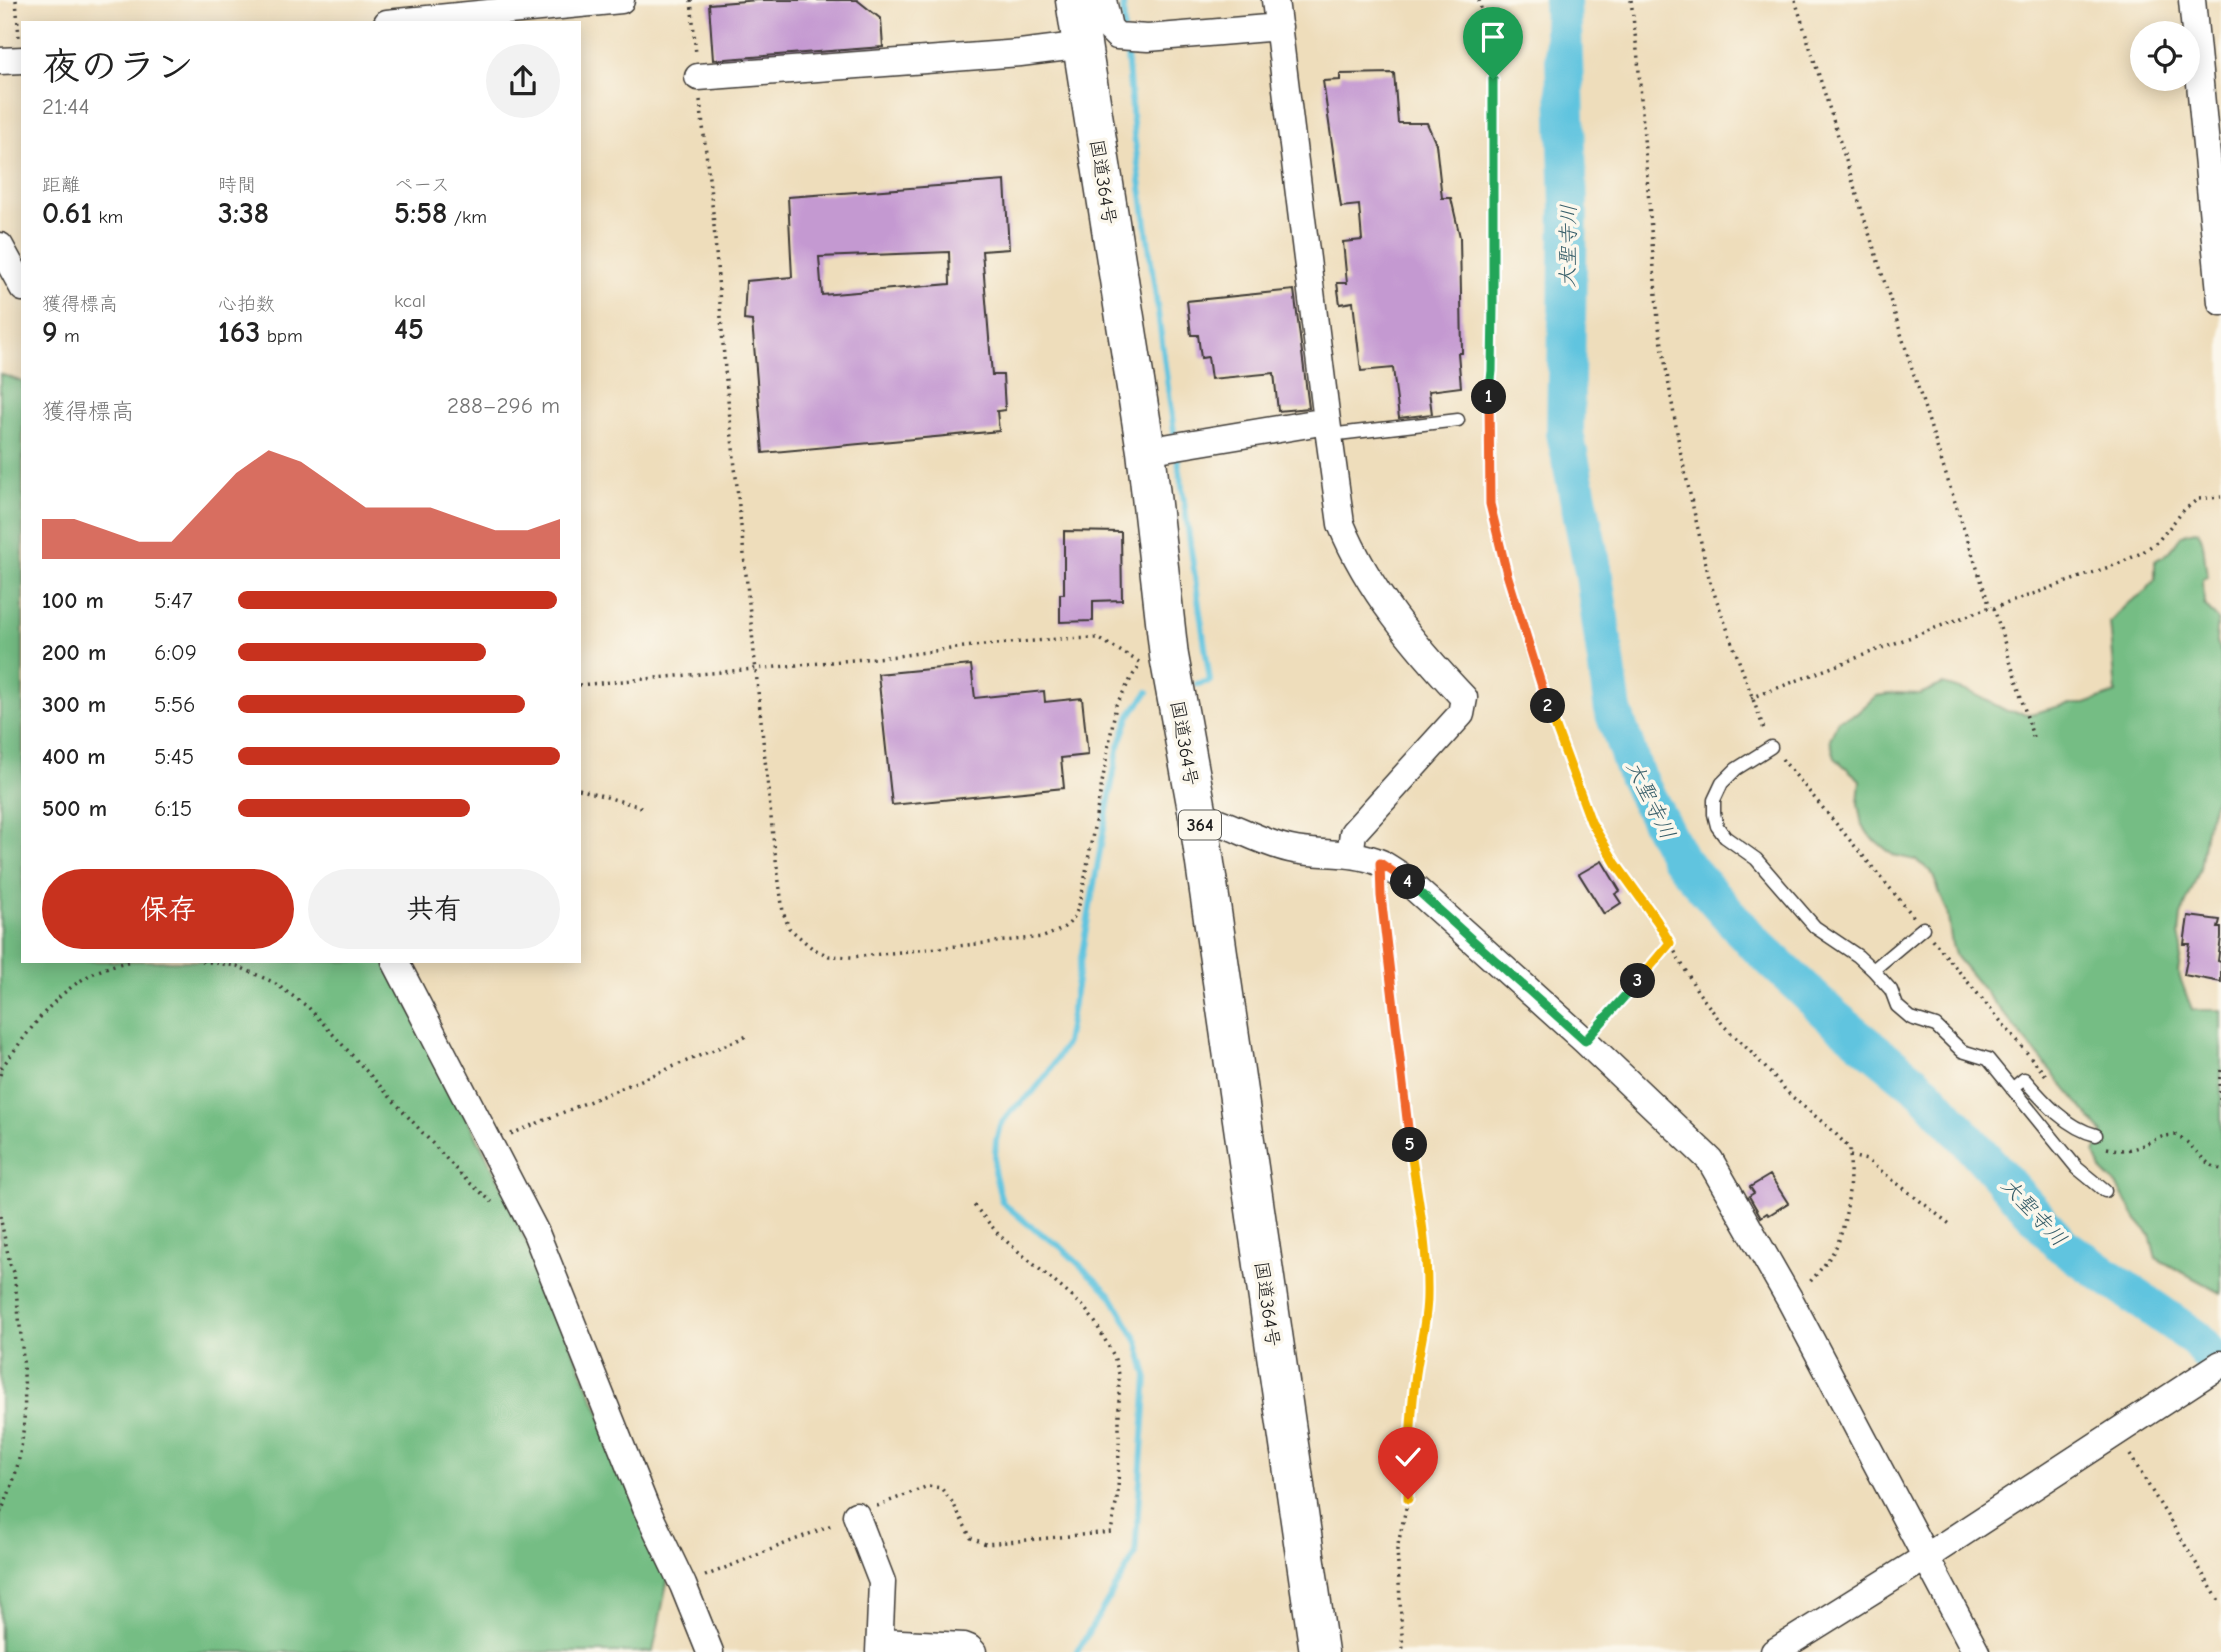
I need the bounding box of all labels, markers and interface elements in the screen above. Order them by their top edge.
pin [1463,7,1523,79]
icon: arrive [1474,18,1512,56]
map controls [2130,21,2200,91]
button: locate [2130,21,2200,91]
button: share [486,44,560,118]
text: 夜のラン [42,45,194,89]
text: 21:44 [42,93,90,120]
street label: 国道364号 [1085,138,1121,226]
text: 距離 [42,174,80,196]
text: 時間 [218,174,256,196]
text: ペース [394,174,450,196]
text: 0.61 [42,196,92,231]
text: 3:38 [218,196,269,231]
text: 5:58 [394,196,447,231]
water label: 大聖寺川 [1555,204,1581,288]
text: km [92,206,123,228]
text: /km [447,206,487,228]
text: kcal [394,290,426,312]
text: 獲得標高 [42,293,118,315]
text: 心拍数 [218,293,275,315]
text: 45 [394,312,424,347]
text: 9 [42,315,58,350]
text: 163 [218,315,260,350]
text: m [58,325,80,347]
text: bpm [260,325,303,347]
pin: 1 [1472,380,1506,414]
text: 1 [1485,385,1492,407]
text: 288–296 m [447,392,560,419]
text: 獲得標高 [42,398,134,425]
text: 100 m [42,587,104,614]
text: 5:47 [154,587,193,614]
text: 200 m [42,639,106,666]
text: 6:09 [154,639,197,666]
pin: 2 [1530,688,1566,724]
text: 300 m [42,691,106,718]
text: 5:56 [154,691,196,718]
text: 2 [1543,694,1552,716]
street label: 国道364号 [1166,699,1202,787]
text: 400 m [42,743,106,770]
text: 5:45 [154,743,194,770]
water label: 大聖寺川 [1622,757,1680,843]
text: 500 m [42,795,107,822]
text: 6:15 [154,795,192,822]
road number: 364 [1179,810,1221,840]
pin: 4 [1390,864,1426,900]
button: 保存 [42,869,294,949]
button: 共有 [308,869,560,949]
text: 4 [1403,870,1412,892]
pin: 3 [1620,964,1656,998]
text: 3 [1633,969,1642,991]
pin: 5 [1392,1128,1428,1162]
text: 5 [1404,1133,1415,1155]
water label: 大聖寺川 [1997,1173,2071,1251]
street label: 国道364号 [1250,1260,1284,1348]
pin [1378,1427,1438,1499]
icon: check [1389,1438,1427,1476]

